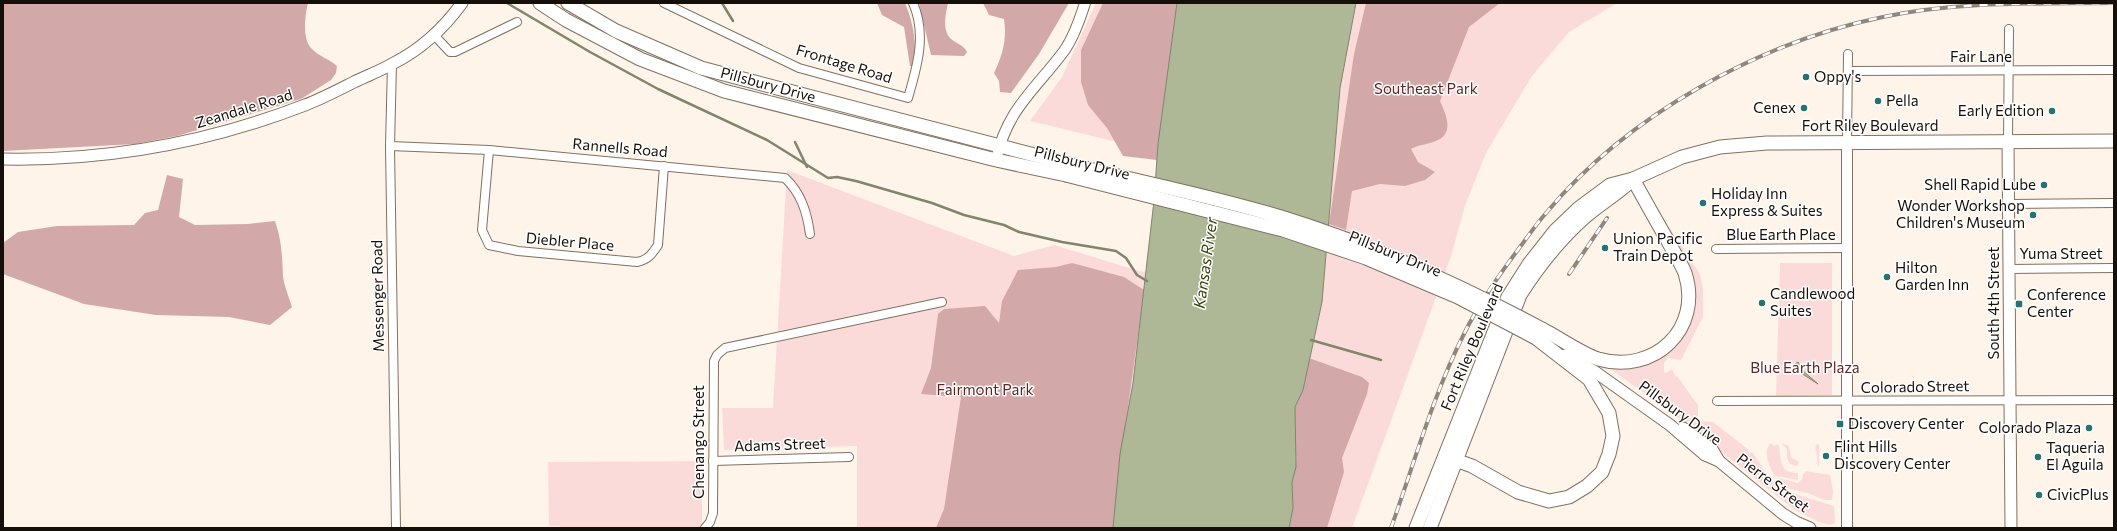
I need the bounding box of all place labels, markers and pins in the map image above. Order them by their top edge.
place label: Oppy's [1814,67,1862,85]
marker: Oppy's [1801,72,1811,82]
place label: Pella [1886,91,1919,109]
marker: Pella [1873,96,1883,106]
place label: Cenex [1753,98,1796,116]
place label: Early Edition [1958,101,2044,119]
marker: Cenex [1799,103,1809,113]
marker: Early Edition [2047,106,2057,116]
place label: Shell Rapid Lube [1924,175,2036,193]
marker: Shell Rapid Lube [2039,180,2049,190]
place label: Holiday Inn Express & Suites [1711,184,1823,219]
place label: Wonder Workshop Children's Museum [1896,196,2025,231]
marker: Holiday Inn Express & Suites [1698,198,1708,208]
marker: Wonder Workshop Children's Museum [2028,210,2038,220]
place label: Union Pacific Train Depot [1613,229,1703,264]
marker: Union Pacific Train Depot [1600,243,1610,253]
place label: Hilton Garden Inn [1895,258,1969,293]
marker: Hilton Garden Inn [1882,272,1892,282]
place label: Candlewood Suites [1770,284,1855,319]
place label: Conference Center [2027,285,2106,320]
marker: Candlewood Suites [1757,298,1767,308]
marker: Conference Center [2014,299,2024,309]
place label: Discovery Center [1848,414,1965,432]
place label: Colorado Plaza [1978,418,2081,436]
marker: Discovery Center [1835,419,1845,429]
marker: Colorado Plaza [2084,423,2094,433]
place label: Flint Hills Discovery Center [1834,437,1951,472]
place label: Taqueria El Aguila [2046,438,2105,473]
marker: Flint Hills Discovery Center [1821,451,1831,461]
marker: Taqueria El Aguila [2033,452,2043,462]
place label: CivicPlus [2047,485,2109,503]
marker: CivicPlus [2034,490,2044,500]

